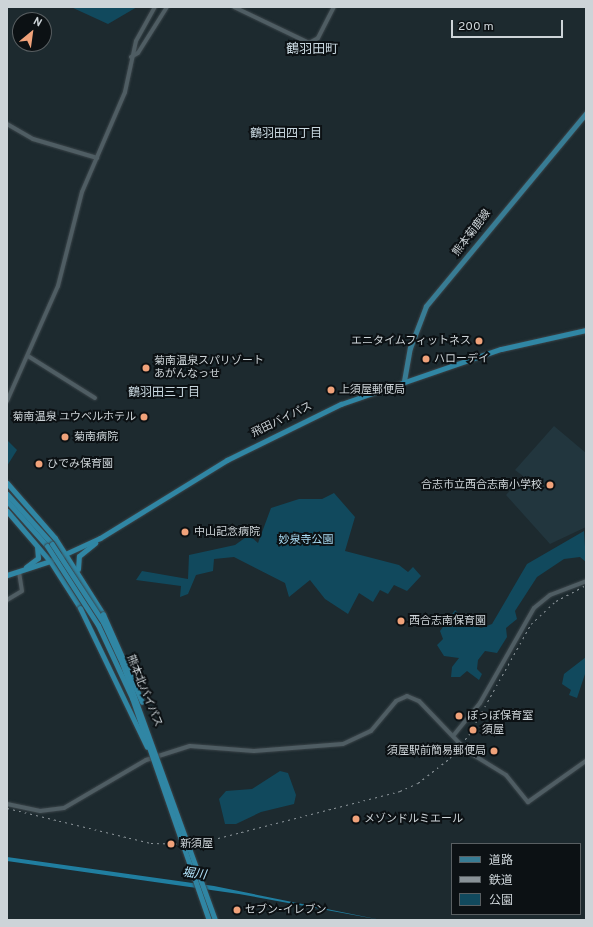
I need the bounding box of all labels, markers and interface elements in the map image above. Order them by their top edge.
north arrow [12,12,52,52]
scale bar [453,12,565,38]
text: N [30,14,44,30]
text: 200 m [458,19,494,35]
district label: 鶴羽田町 [286,42,338,58]
district label: 鶴羽田四丁目 [250,128,322,142]
street label: 熊本菊鹿線 [450,207,494,259]
place label: エニタイムフィットネス [350,334,471,348]
marker: エニタイムフィットネス [474,336,484,346]
place label: ハローデイ [434,352,489,366]
marker: ハローデイ [421,354,431,364]
place label: 菊南温泉スパリゾート あがんなっせ [154,355,264,381]
marker: 菊南温泉スパリゾート あがんなっせ [141,363,151,373]
place label: 上須屋郵便局 [339,383,405,397]
marker: 上須屋郵便局 [326,385,336,395]
district label: 鶴羽田三丁目 [128,387,200,401]
street label: 飛田バイパス [249,400,315,440]
place label: 菊南温泉 ユウベルホテル [12,410,136,424]
marker: 菊南温泉 ユウベルホテル [139,412,149,422]
place label: 菊南病院 [74,430,118,444]
marker: 菊南病院 [59,431,71,443]
place label: ひでみ保育園 [47,457,113,471]
marker: ひでみ保育園 [34,459,44,469]
place label: 合志市立西合志南小学校 [421,478,542,492]
marker: 合志市立西合志南小学校 [545,480,555,490]
place label: 中山記念病院 [194,525,260,539]
marker: 中山記念病院 [179,526,191,538]
park label: 妙泉寺公園 [279,533,333,547]
place label: 西合志南保育園 [409,614,486,628]
marker: 西合志南保育園 [396,616,406,626]
street label: 熊本北バイパス [123,653,165,729]
place label: ぽっぽ保育室 [467,709,533,723]
marker: ぽっぽ保育室 [454,711,464,721]
place label: 須屋 [482,723,504,737]
marker: 須屋 [467,724,479,736]
place label: 須屋駅前簡易郵便局 [387,744,486,758]
marker: 須屋駅前簡易郵便局 [489,746,499,756]
place label: メゾンドルミエール [364,812,463,826]
marker: メゾンドルミエール [351,814,361,824]
place label: 新須屋 [180,837,213,851]
marker: 新須屋 [165,838,177,850]
legend [451,843,581,915]
text: 道路 [489,853,513,869]
water label: 堀川 [181,866,207,884]
text: 鉄道 [489,873,513,889]
text: 公園 [489,893,513,909]
place label: セブン-イレブン [245,903,326,917]
marker: セブン-イレブン [232,905,242,915]

